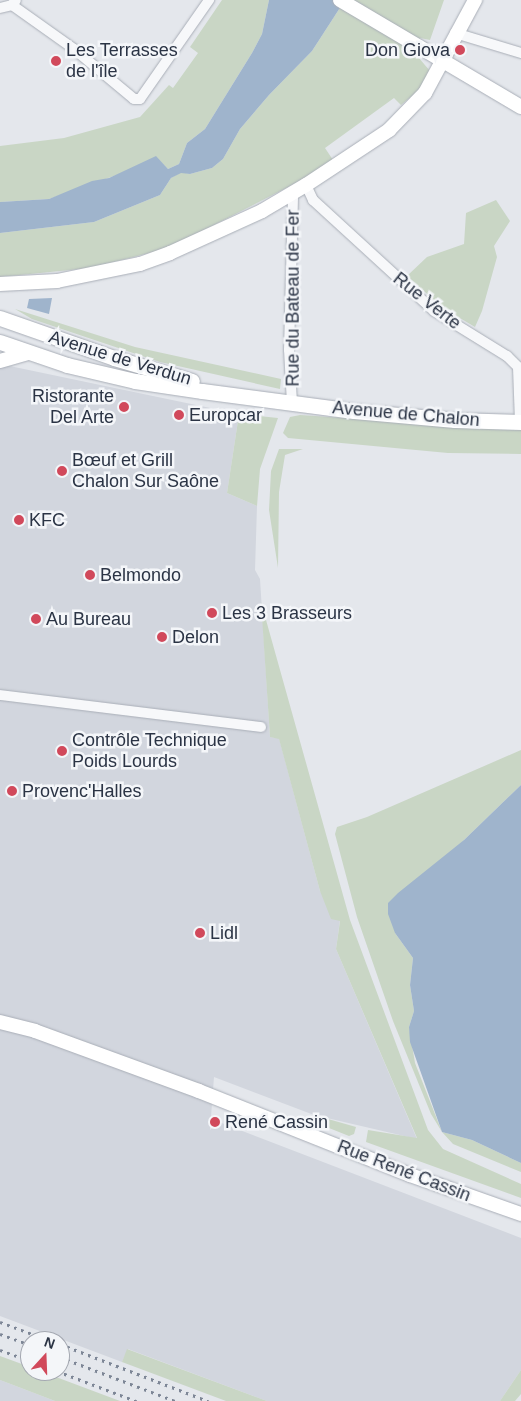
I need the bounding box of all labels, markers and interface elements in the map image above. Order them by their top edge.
place label: Don Giova [365,39,450,61]
place label: Les Terrasses de l'île [66,40,178,82]
marker: Don Giova [454,44,466,56]
marker: Les Terrasses de l'île [50,55,62,67]
street label: Rue du Bateau de Fer [282,209,304,387]
street label: Rue Verte [389,268,465,334]
street label: Avenue de Verdun [46,326,194,390]
place label: Ristorante Del Arte [32,386,114,428]
street label: Avenue de Chalon [331,397,481,431]
marker: Ristorante Del Arte [118,401,130,413]
place label: Europcar [189,404,262,426]
marker: Europcar [173,409,185,421]
place label: Bœuf et Grill Chalon Sur Saône [72,450,219,492]
marker: Bœuf et Grill Chalon Sur Saône [56,465,68,477]
place label: KFC [29,509,65,531]
marker: KFC [13,514,25,526]
place label: Belmondo [100,564,181,586]
marker: Belmondo [84,569,96,581]
place label: Les 3 Brasseurs [222,602,352,624]
marker: Les 3 Brasseurs [206,607,218,619]
place label: Au Bureau [46,608,131,630]
marker: Au Bureau [30,613,42,625]
place label: Delon [172,626,219,648]
marker: Delon [156,631,168,643]
place label: Contrôle Technique Poids Lourds [72,730,227,772]
marker: Contrôle Technique Poids Lourds [56,745,68,757]
place label: Provenc'Halles [22,780,141,802]
marker: Provenc'Halles [6,785,18,797]
place label: Lidl [210,922,238,944]
marker: Lidl [194,927,206,939]
place label: René Cassin [225,1111,328,1133]
marker: René Cassin [209,1116,221,1128]
street label: Rue René Cassin [334,1136,474,1206]
north arrow [20,1331,70,1381]
text: N [42,1334,57,1352]

